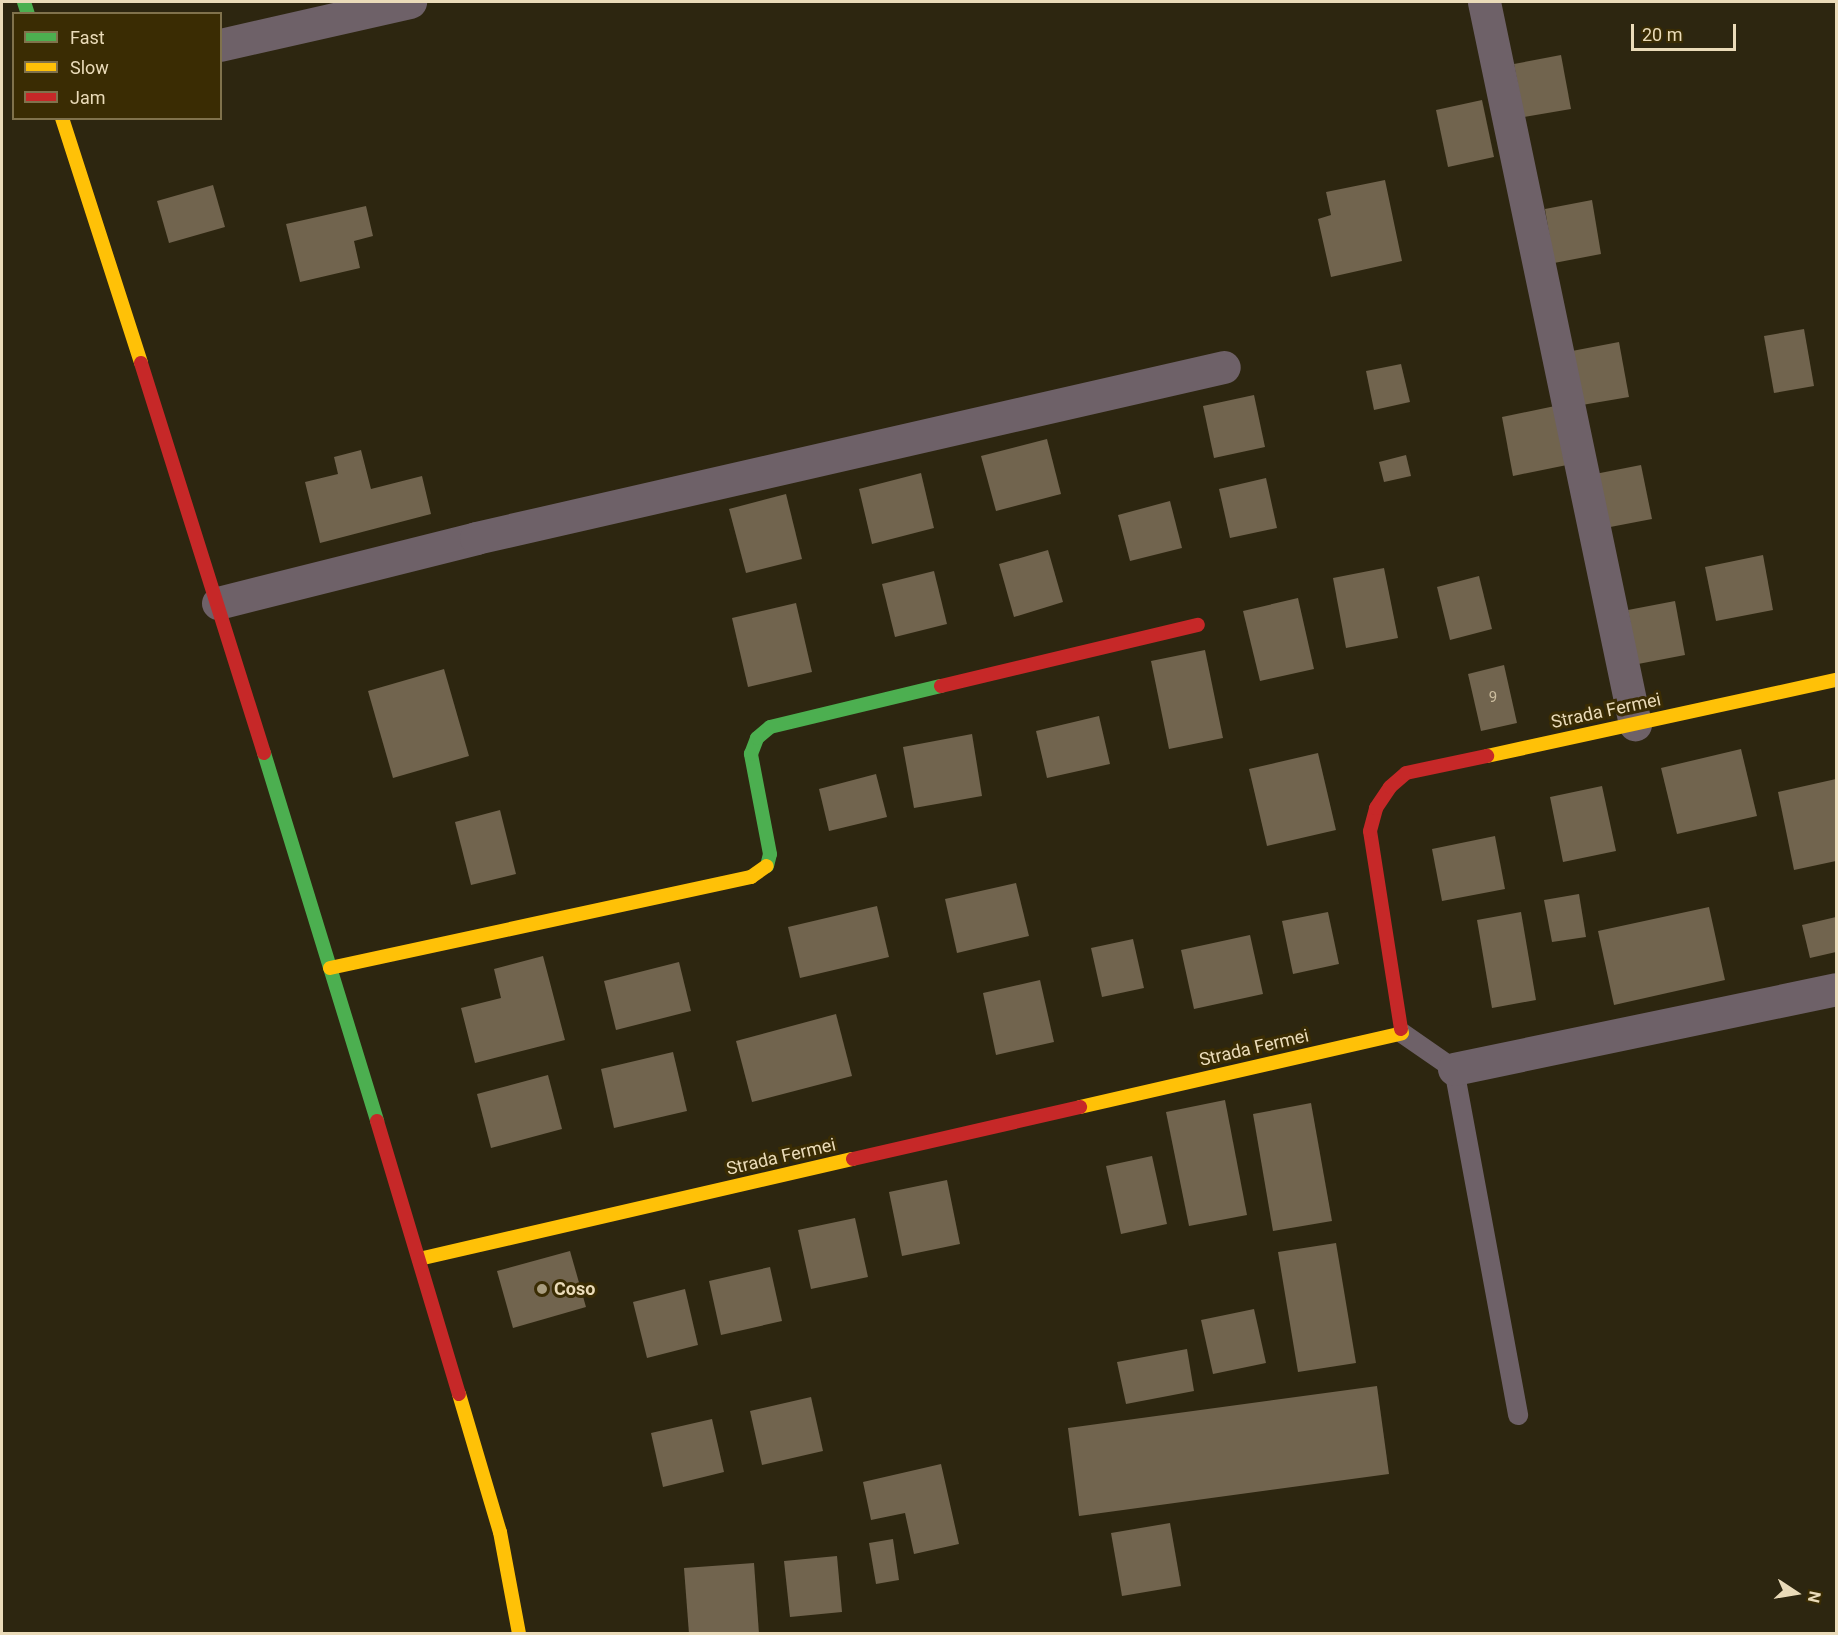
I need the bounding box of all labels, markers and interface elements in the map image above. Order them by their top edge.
legend [12,12,222,120]
scale bar [1634,12,1739,50]
text: 20 m [1642,24,1682,45]
text: Fast [70,27,105,48]
text: Slow [70,57,109,78]
text: Jam [70,87,106,108]
house number: 9 [1489,689,1497,707]
street label: Strada Fermei [1549,689,1663,733]
street label: Strada Fermei [1197,1025,1311,1071]
street label: Strada Fermei [724,1134,838,1180]
place label: Coso [554,1278,595,1300]
marker: Coso [535,1282,549,1296]
north arrow [1766,1563,1826,1623]
text: N [1804,1589,1825,1604]

